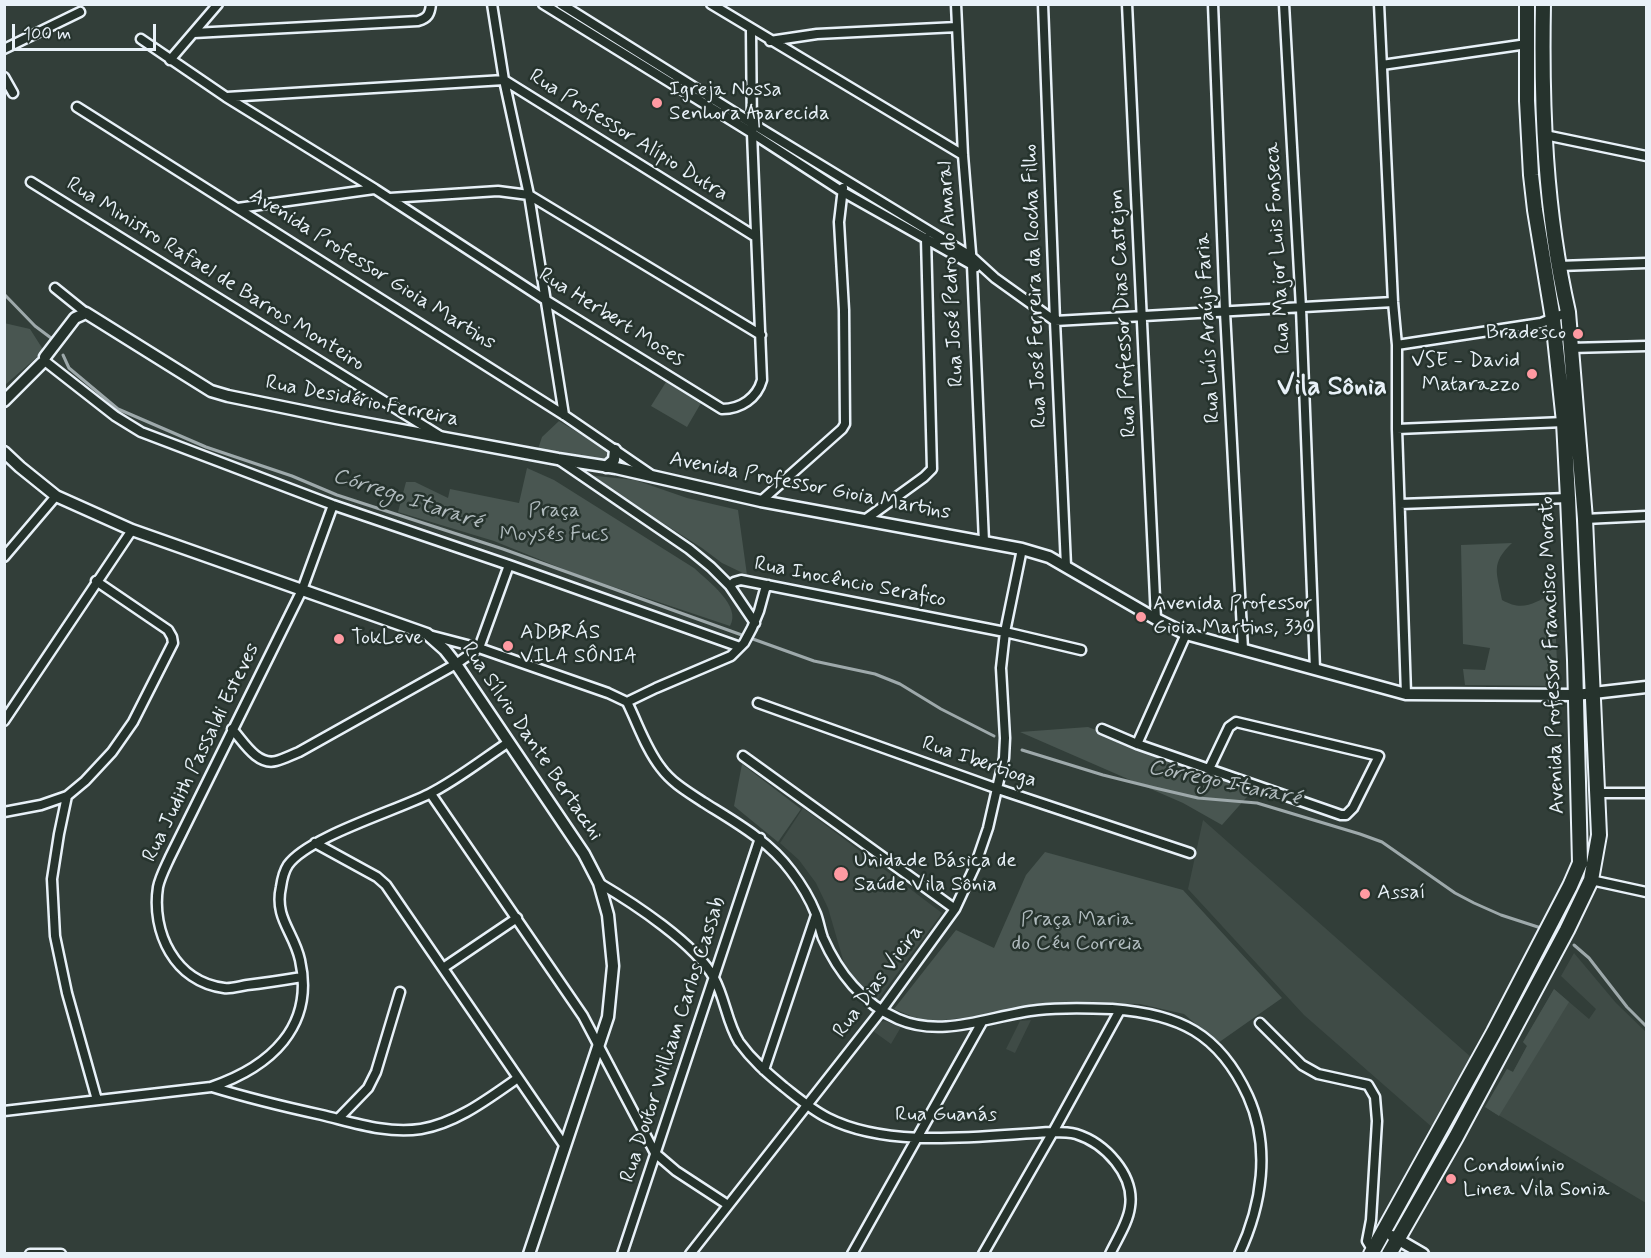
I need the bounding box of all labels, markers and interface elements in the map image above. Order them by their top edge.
scale bar [15,12,159,50]
text: 100 m [23,22,71,46]
street label: Rua Professor Alípio Dutra [524,64,732,208]
place label: Igreja Nossa Senhora Aparecida [669,78,830,128]
marker: Igreja Nossa Senhora Aparecida [650,96,664,110]
street label: Rua Major Luis Fonseca [1261,141,1297,355]
street label: Rua José Ferreira da Rocha Filho [1018,143,1054,429]
street label: Rua José Pedro do Amaral [934,160,970,388]
street label: Rua Ministro Rafael de Barros Monteiro [61,172,369,378]
street label: Avenida Professor Gioia Martins [244,184,500,356]
street label: Rua Professor Dias Castejon [1105,188,1143,438]
street label: Rua Luís Araújo Faria [1191,232,1227,424]
street label: Rua Herbert Moses [533,263,689,373]
place label: Bradesco [1486,321,1566,347]
marker: Bradesco [1571,327,1585,341]
place label: VSE - David Matarazzo [1411,349,1520,399]
marker: VSE - David Matarazzo [1525,367,1539,381]
street label: Rua Desidério Ferreira [263,371,461,433]
district label: Vila Sônia [1277,372,1387,404]
street label: Avenida Professor Gioia Martins [667,447,953,527]
water label: Córrego Itararé [329,463,485,537]
street label: Avenida Professor Francisco Morato [1535,495,1571,815]
park label: Praça Moysés Fucs [499,499,609,549]
street label: Rua Inocêncio Serafico [752,552,948,614]
place label: Avenida Professor Gioia Martins, 330 [1153,592,1315,642]
marker: Avenida Professor Gioia Martins, 330 [1134,610,1148,624]
place label: ADBRÁS VILA SÔNIA [520,621,637,671]
place label: TokLeve [351,626,423,652]
marker: TokLeve [332,632,346,646]
street label: Rua Sílvio Dante Bertacchi [455,638,607,846]
street label: Rua Judith Passaldi Esteves [138,639,266,867]
marker: ADBRÁS VILA SÔNIA [501,639,515,653]
street label: Rua Ibertioga [918,732,1040,794]
water label: Córrego Itararé [1145,755,1303,813]
place label: Unidade Básica de Saúde Vila Sônia [854,849,1017,899]
marker: Unidade Básica de Saúde Vila Sônia [832,865,850,883]
place label: Assaí [1377,881,1425,907]
marker: Assaí [1358,887,1372,901]
street label: Rua Doutor William Carlos Cassab [616,894,732,1186]
park label: Praça Maria do Céu Correia [1012,908,1142,958]
street label: Rua Dias Vieira [828,921,930,1043]
street label: Rua Guanás [895,1103,997,1129]
place label: Condomínio Linea Vila Sonia [1463,1154,1610,1204]
marker: Condomínio Linea Vila Sonia [1444,1172,1458,1186]

